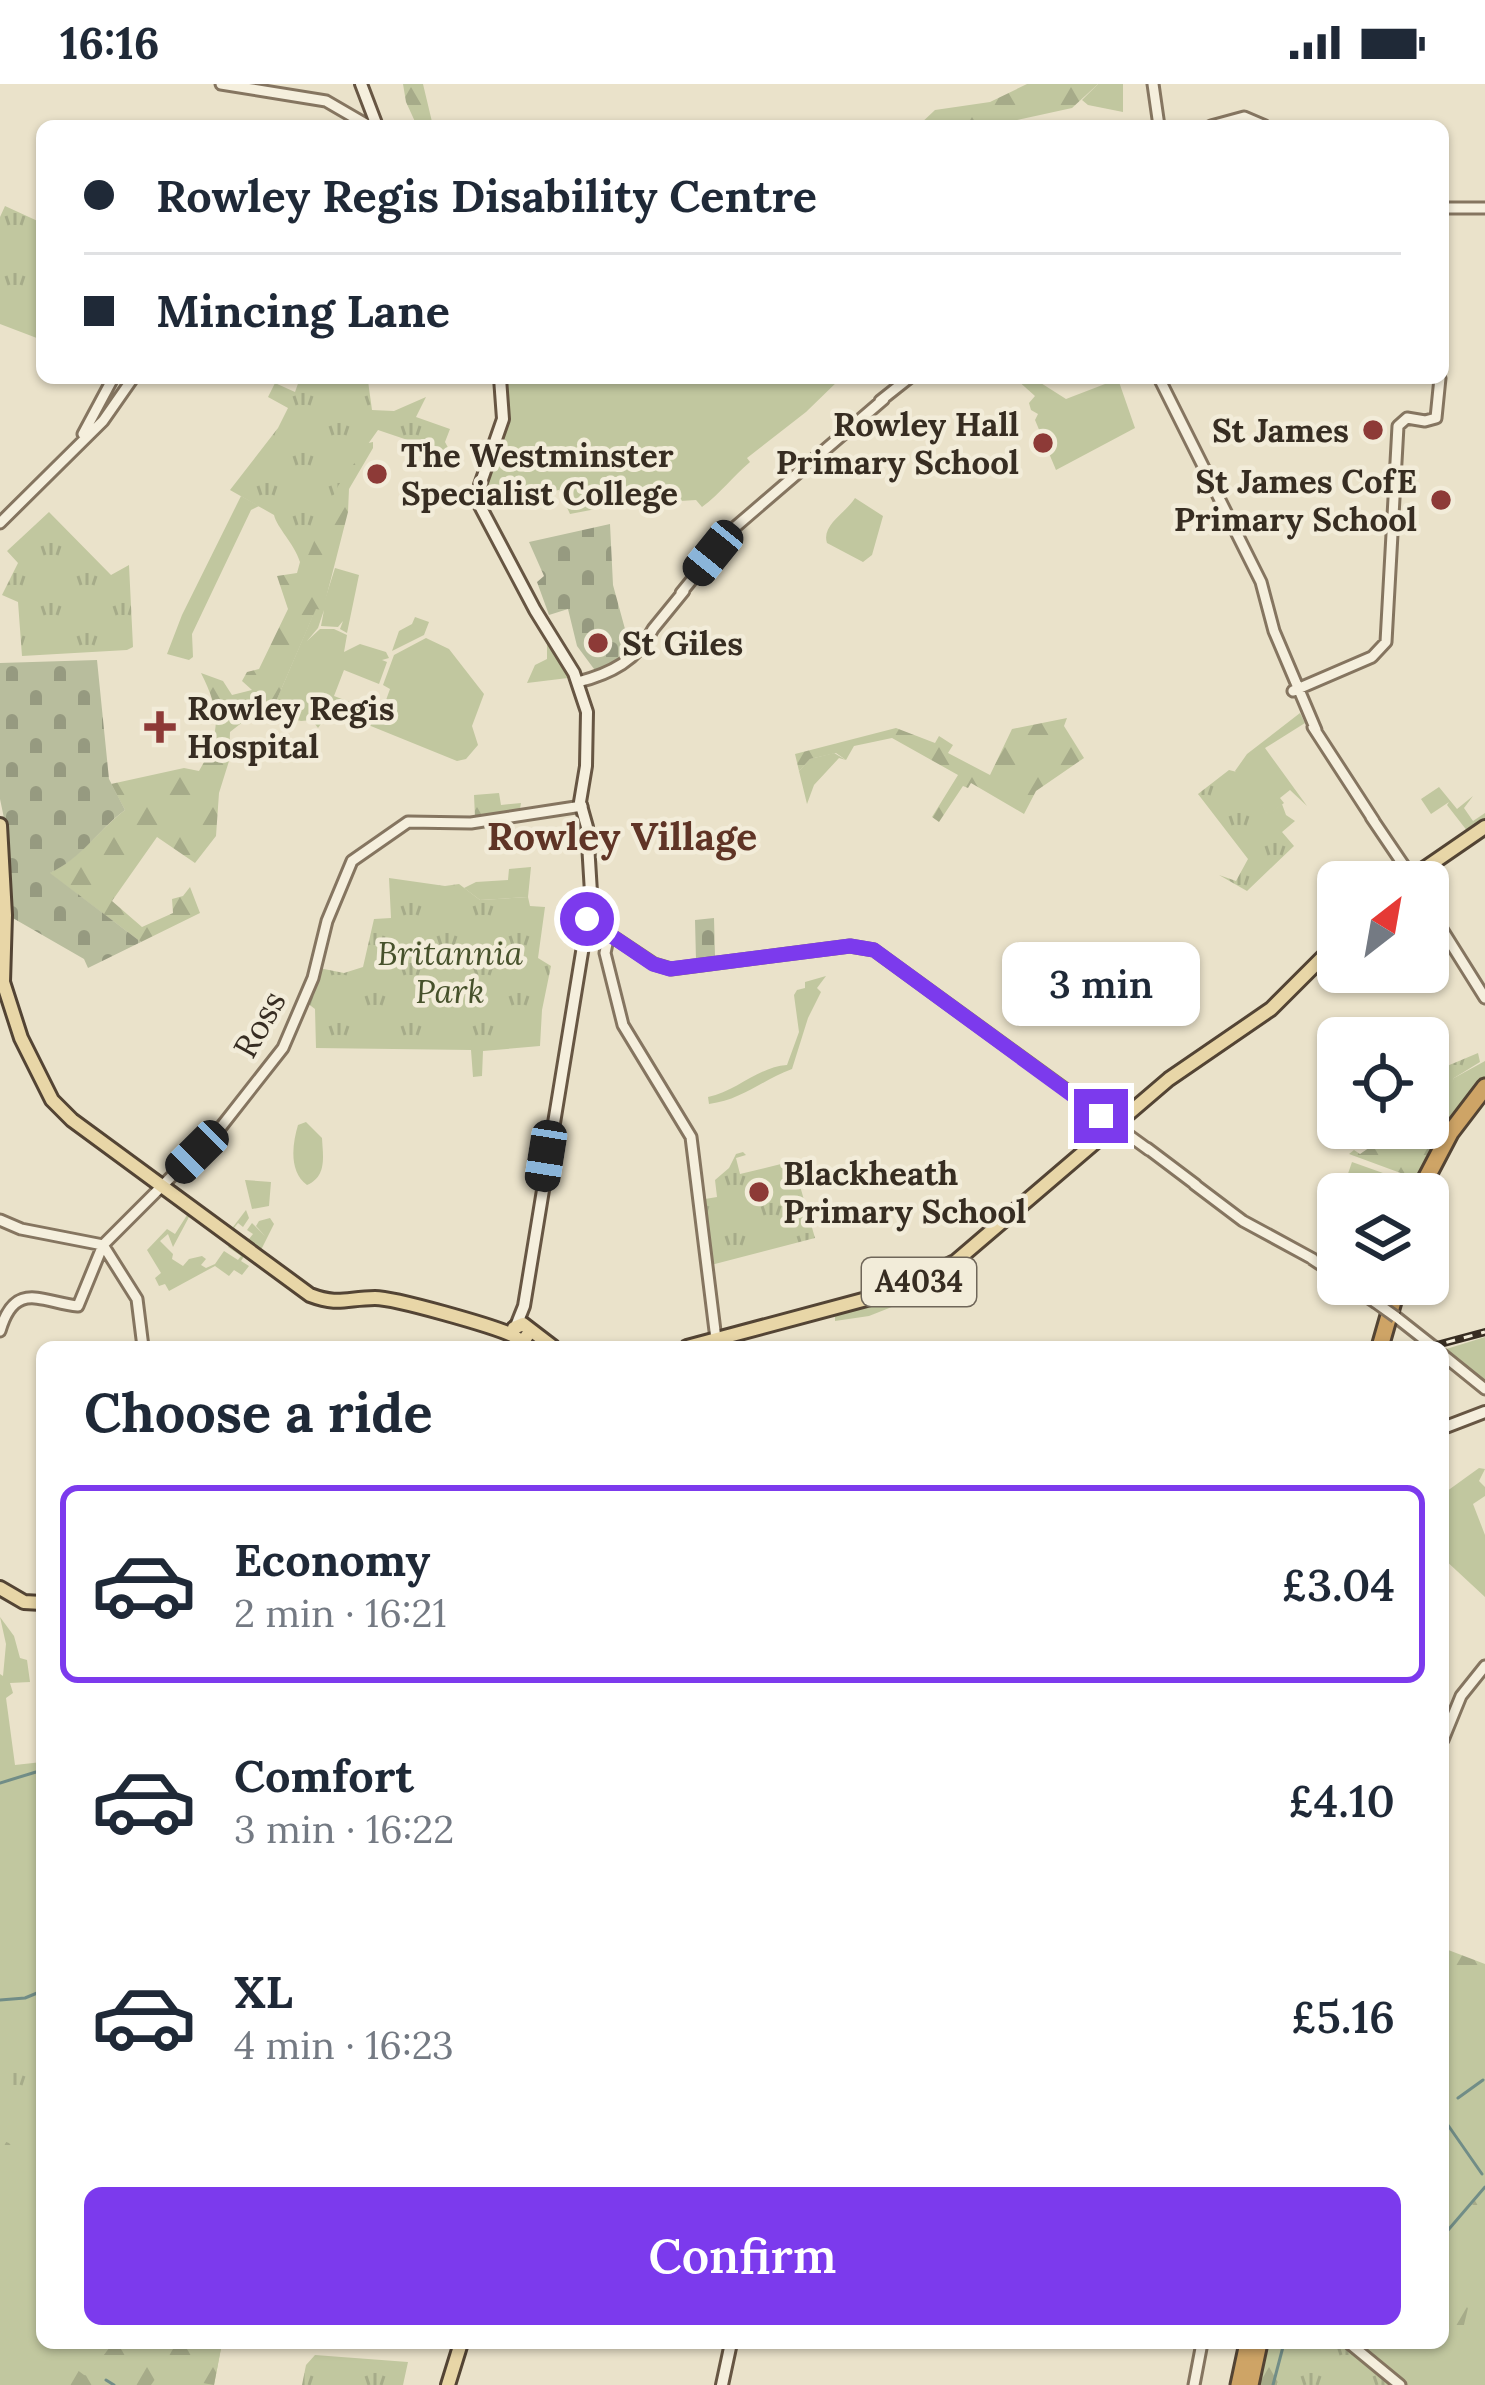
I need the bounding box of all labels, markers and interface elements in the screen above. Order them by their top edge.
text: 16:16 [60,14,160,71]
text: Rowley Regis Disability Centre [156,167,817,224]
text: Mincing Lane [156,282,450,339]
place label: Rowley Hall Primary School [776,403,1019,483]
place label: St James [1212,409,1349,451]
marker: St James [1360,417,1386,443]
marker: Rowley Hall Primary School [1030,430,1056,456]
place label: The Westminster Specialist College [401,434,678,514]
place label: St James CofE Primary School [1174,460,1417,540]
marker: The Westminster Specialist College [364,461,390,487]
marker: St James CofE Primary School [1428,487,1454,513]
car [676,514,750,592]
place label: St Giles [622,622,743,664]
marker: St Giles [585,630,611,656]
place label: Rowley Regis Hospital [187,687,395,767]
marker: Rowley Regis Hospital [144,711,176,743]
district label: Rowley Village [487,811,757,861]
north arrow [1317,861,1449,993]
map controls [1317,861,1449,1305]
route start [560,892,614,946]
park label: Britannia Park [377,932,524,1012]
callout: 3 min [1002,942,1200,1026]
text: 3 min [1049,959,1153,1009]
street label: Ross [224,983,294,1065]
button: locate [1317,1017,1449,1149]
route end [1074,1089,1128,1143]
car [159,1114,235,1190]
car [523,1118,569,1194]
place label: Blackheath Primary School [783,1152,1026,1232]
button: layers [1317,1173,1449,1305]
marker: Blackheath Primary School [746,1179,772,1205]
road number: A4034 [862,1258,976,1306]
text: Choose a ride [84,1378,433,1447]
icon: car [90,1530,198,1638]
text: Economy [234,1531,430,1588]
text: £3.04 [1282,1556,1395,1613]
text: 2 min · 16:21 [234,1588,447,1638]
icon: car [90,1746,198,1854]
text: Comfort [234,1747,414,1804]
text: £4.10 [1288,1772,1395,1829]
text: 3 min · 16:22 [234,1804,454,1854]
icon: car [90,1962,198,2070]
text: XL [234,1963,293,2020]
text: £5.16 [1291,1988,1395,2045]
text: 4 min · 16:23 [234,2020,454,2070]
button: Confirm [84,2187,1401,2325]

